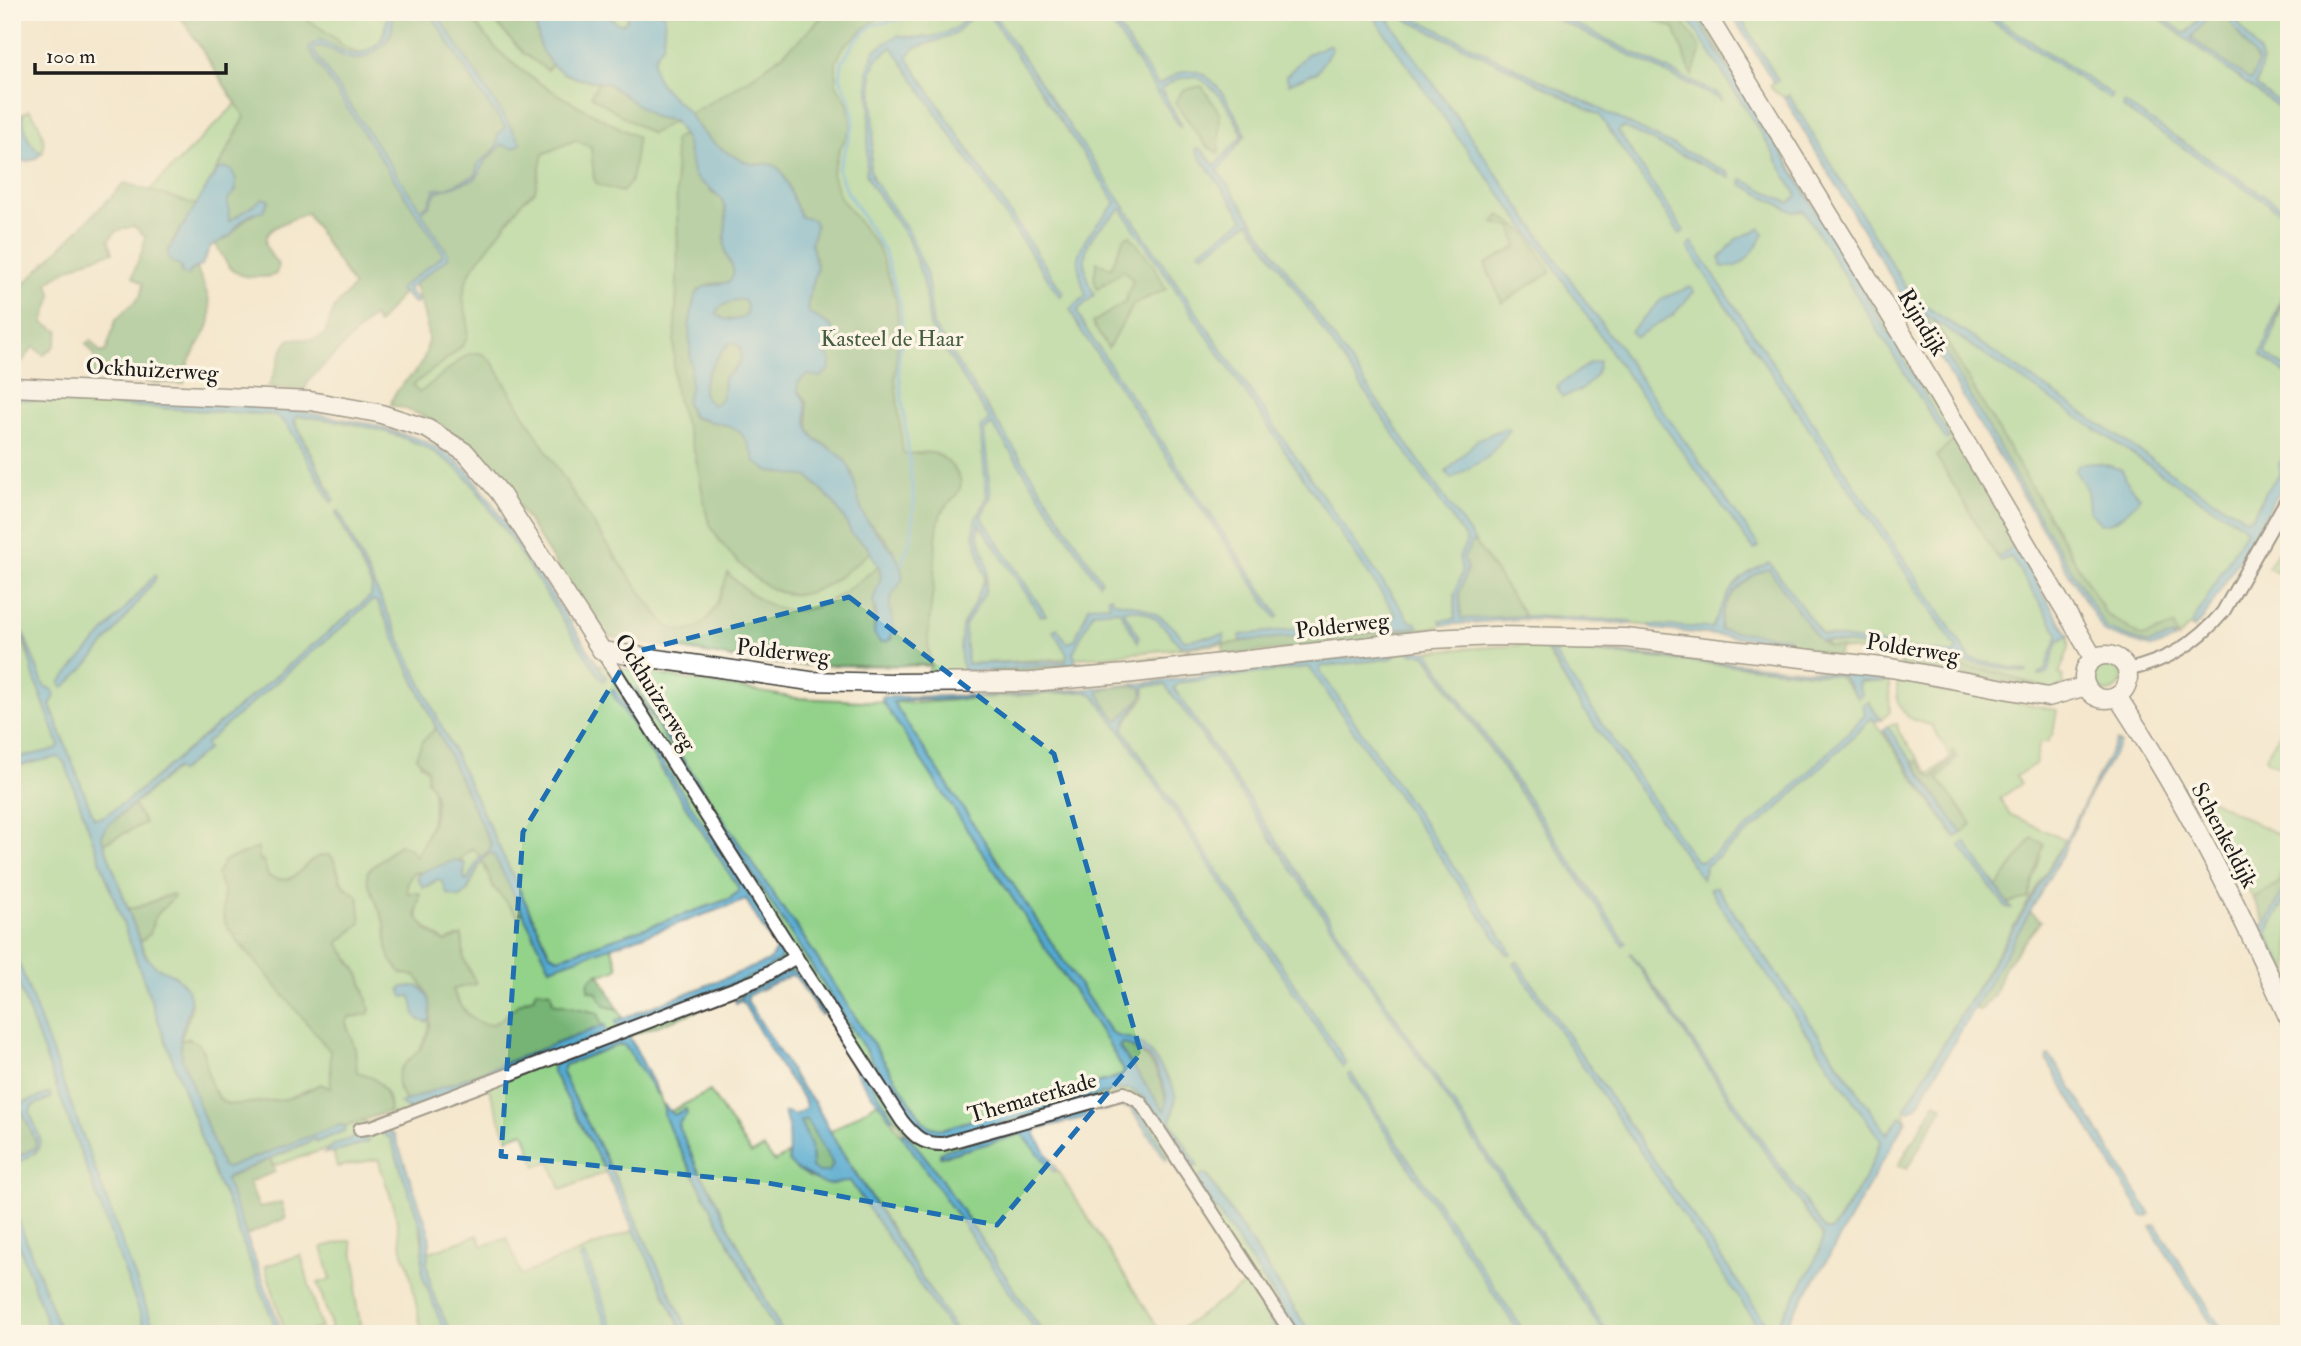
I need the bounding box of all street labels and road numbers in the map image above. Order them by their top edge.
street label: Rijndijk [1891,283,1954,361]
street label: Ockhuizerweg [85,352,220,387]
street label: Polderweg [1294,605,1391,646]
street label: Polderweg [1864,627,1962,670]
street label: Ockhuizerweg [608,628,703,757]
street label: Polderweg [735,632,832,671]
street label: Schenkeldijk [2185,778,2264,893]
street label: Thematerkade [964,1065,1100,1130]

